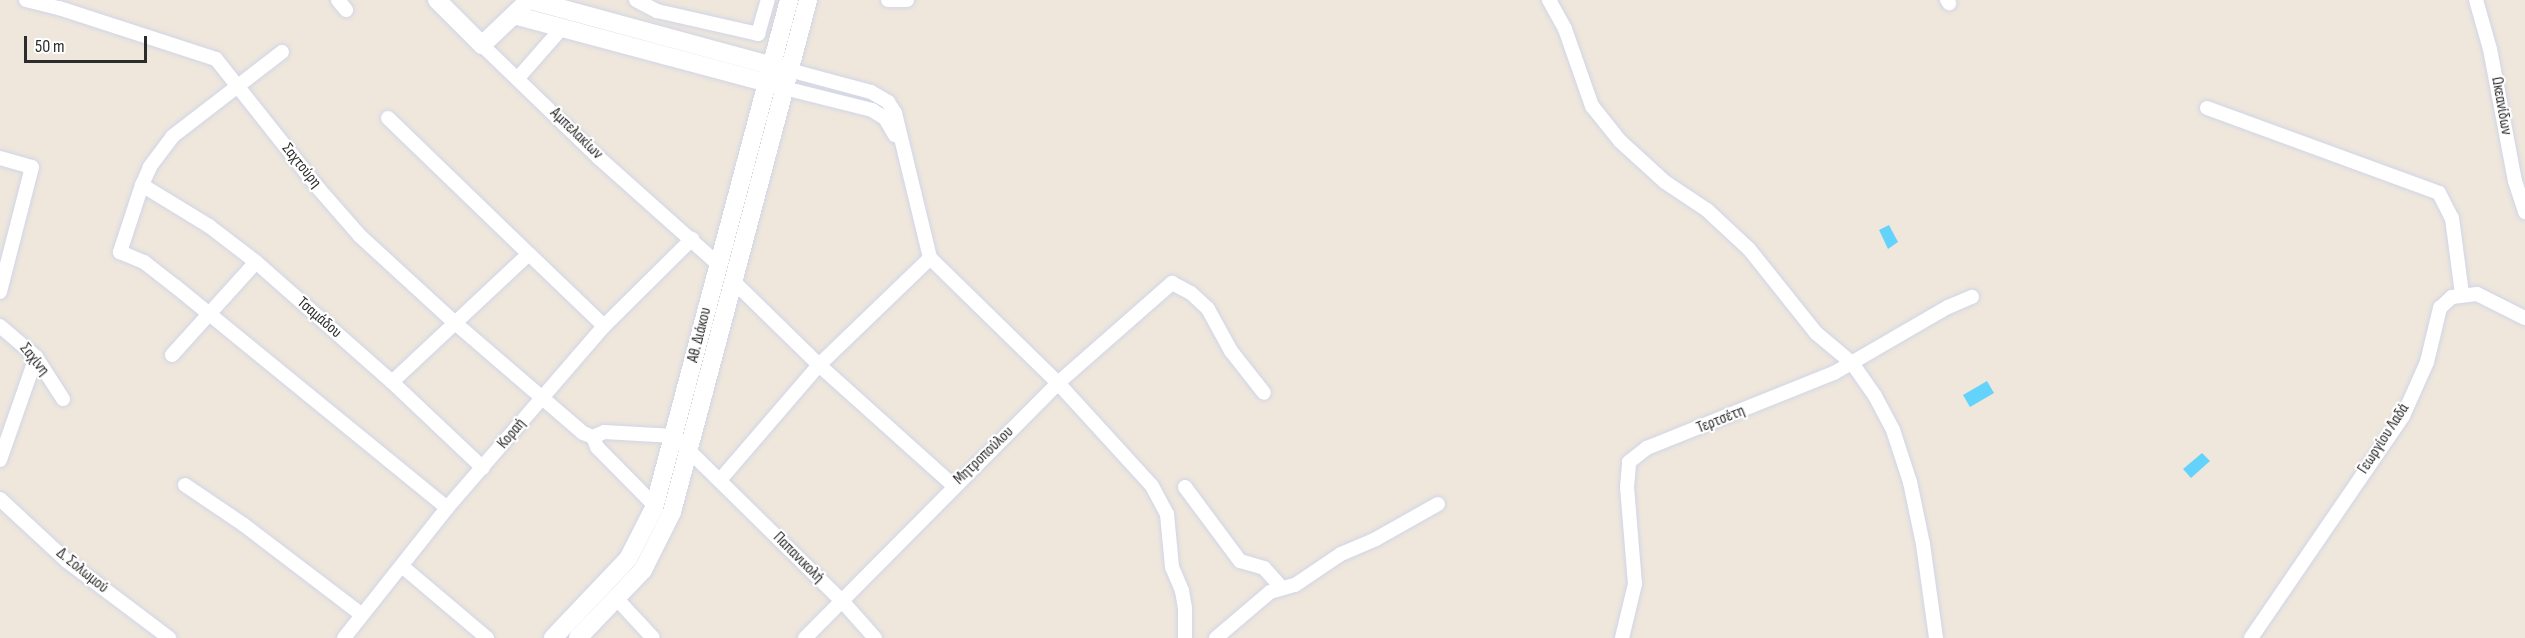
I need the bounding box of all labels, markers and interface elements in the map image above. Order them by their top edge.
scale bar [27,24,150,62]
text: 50 m [35,36,65,57]
street label: Ωκεανίδων [2486,76,2516,136]
street label: Αμπελακίων [546,104,606,164]
street label: Σαχτούρη [277,140,325,192]
street label: Τσαμάδου [293,293,345,343]
street label: Αθ. Διάκου [684,305,716,365]
street label: Σαχίνη [15,340,53,380]
street label: Γεωργίου Λαδά [2354,400,2414,478]
street label: Τερτσέτη [1694,402,1748,438]
street label: Κοραή [494,415,530,453]
street label: Μητροπούλου [950,423,1018,489]
street label: Παπανικολή [769,529,827,587]
street label: Δ. Σολωμού [52,544,112,598]

